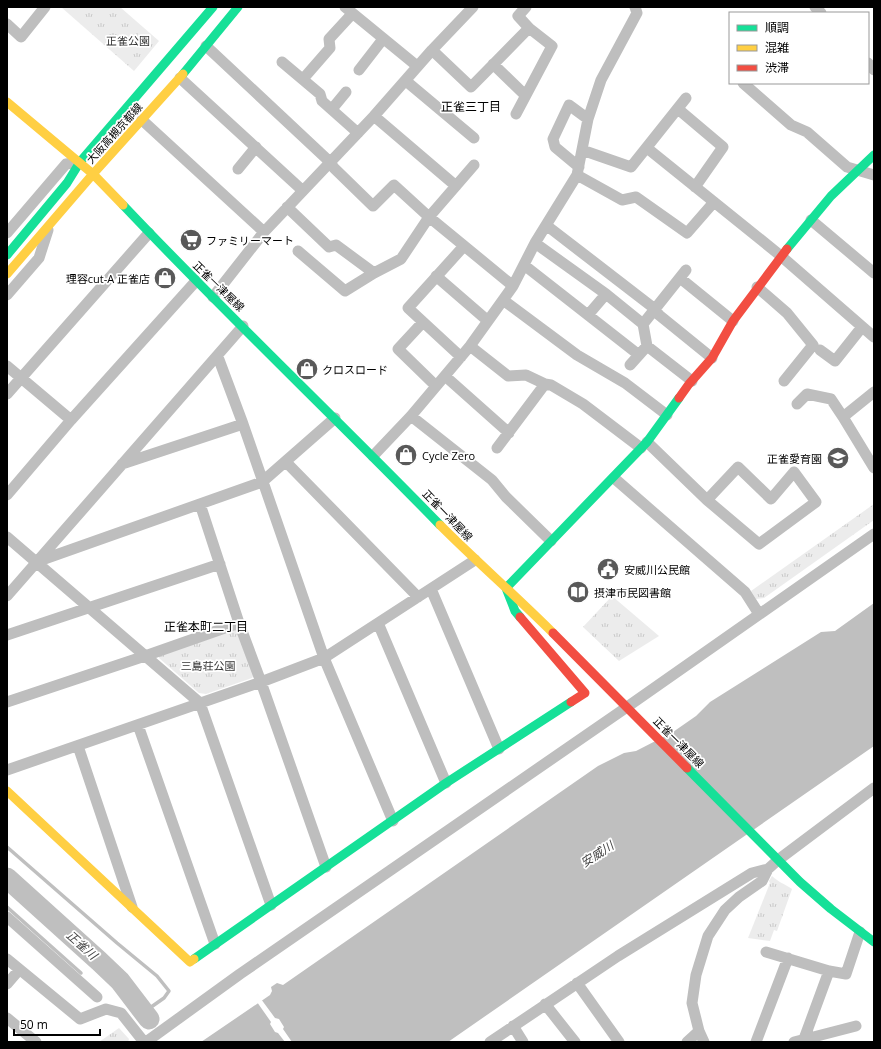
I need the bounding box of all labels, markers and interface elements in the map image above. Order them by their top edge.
legend [729,12,869,84]
text: 順調 [765,19,789,36]
park label: 正雀公園 [106,33,150,48]
text: 混雑 [765,39,789,56]
text: 渋滞 [765,59,789,76]
district label: 正雀三丁目 [441,98,501,115]
street label: 大阪高槻京都線 [83,99,145,167]
supermarket icon: ファミリーマート [178,227,204,253]
place label: ファミリーマート [206,233,294,248]
street label: 正雀一津屋線 [190,258,248,314]
shop icon: 理容cut-A 正雀店 [152,265,178,291]
place label: 理容cut-A 正雀店 [66,271,150,286]
shop icon: クロスロード [294,356,320,382]
place label: クロスロード [322,362,388,377]
shop icon: Cycle Zero [393,442,419,468]
school or university icon: 正雀愛育園 [825,445,851,471]
place label: Cycle Zero [422,448,475,463]
place label: 正雀愛育園 [767,451,822,466]
street label: 正雀一津屋線 [420,486,476,544]
public building icon: 安威川公民館 [595,556,621,582]
place label: 安威川公民館 [624,562,690,577]
library icon: 摂津市民図書館 [565,579,591,605]
place label: 摂津市民図書館 [594,585,671,600]
district label: 正雀本町二丁目 [164,618,248,635]
park label: 三島荘公園 [181,658,236,673]
street label: 正雀一津屋線 [650,713,708,771]
water label: 安威川 [577,836,618,871]
water label: 正雀川 [63,927,103,965]
scale bar [14,1011,100,1037]
text: 50 m [20,1016,48,1033]

